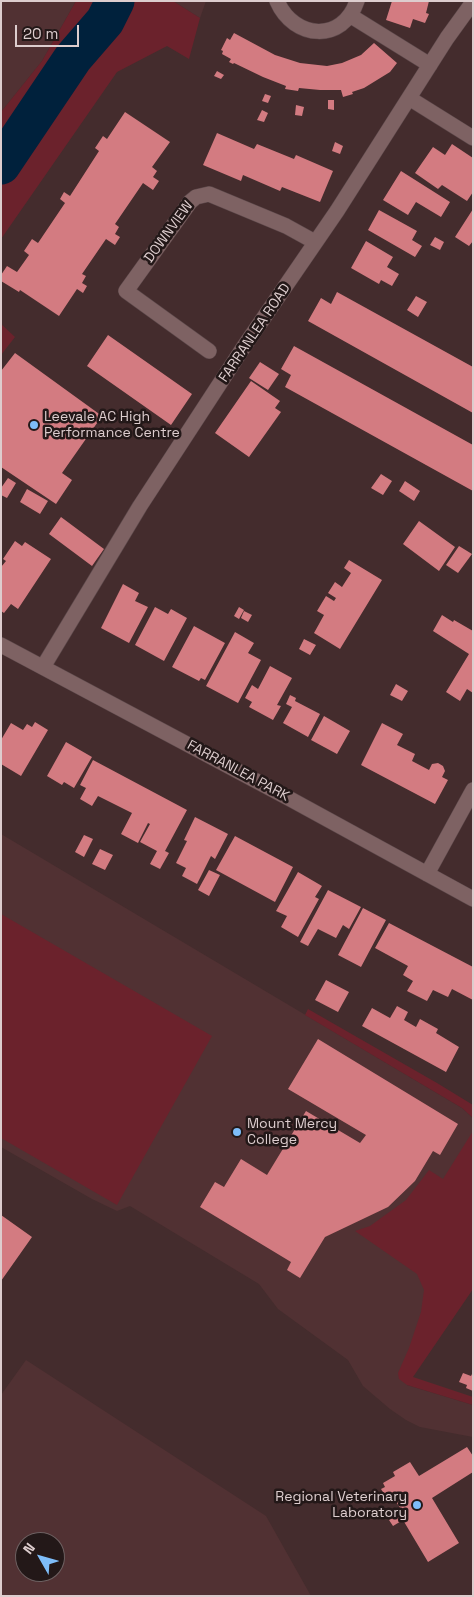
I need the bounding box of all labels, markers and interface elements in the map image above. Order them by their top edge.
scale bar [18,15,81,47]
text: 20 m [23,24,58,43]
street label: DOWNVIEW [141,198,197,266]
street label: FARRANLEA ROAD [216,280,294,386]
place label: Leevale AC High Performance Centre [44,409,180,442]
marker: Leevale AC High Performance Centre [28,419,40,431]
street label: FARRANLEA PARK [184,737,292,805]
place label: Mount Mercy College [247,1116,337,1148]
marker: Mount Mercy College [231,1126,243,1138]
place label: Regional Veterinary Laboratory [275,1489,407,1521]
marker: Regional Veterinary Laboratory [411,1499,423,1511]
north arrow [15,1532,65,1582]
text: N [19,1539,39,1558]

